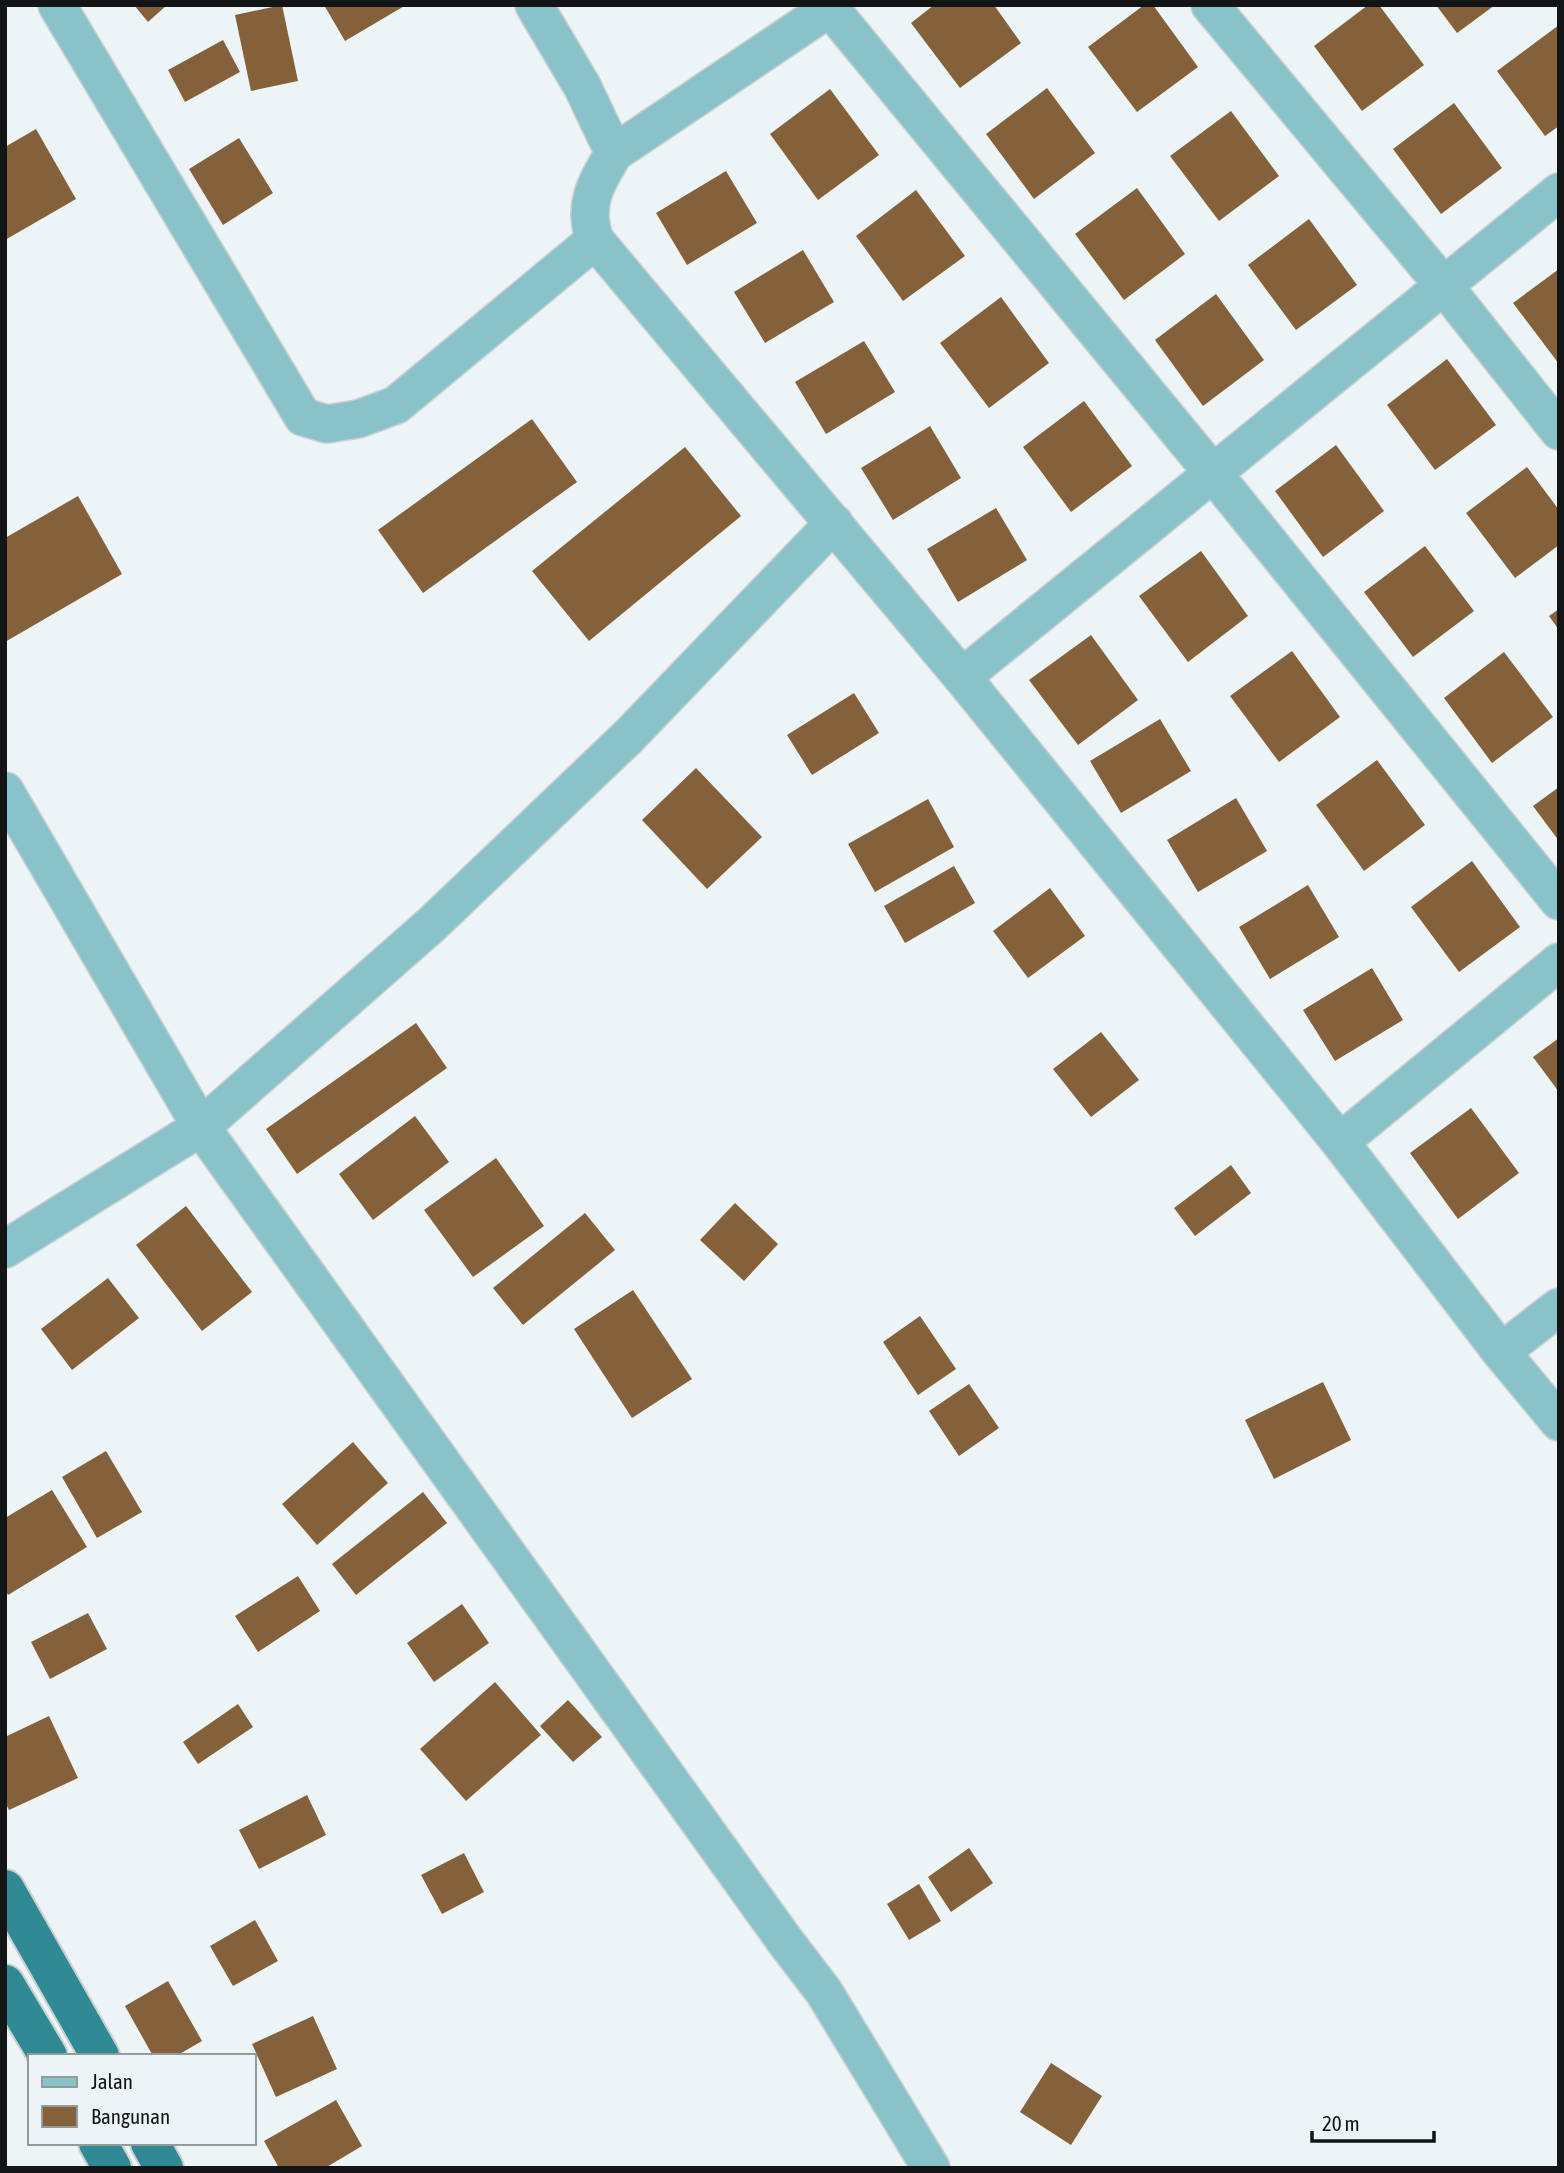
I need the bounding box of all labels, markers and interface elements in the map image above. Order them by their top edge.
legend [28,2054,256,2145]
text: Jalan [91,2069,133,2093]
scale bar [1312,2100,1434,2144]
text: Bangunan [91,2104,170,2128]
text: 20 m [1322,2111,1360,2135]

